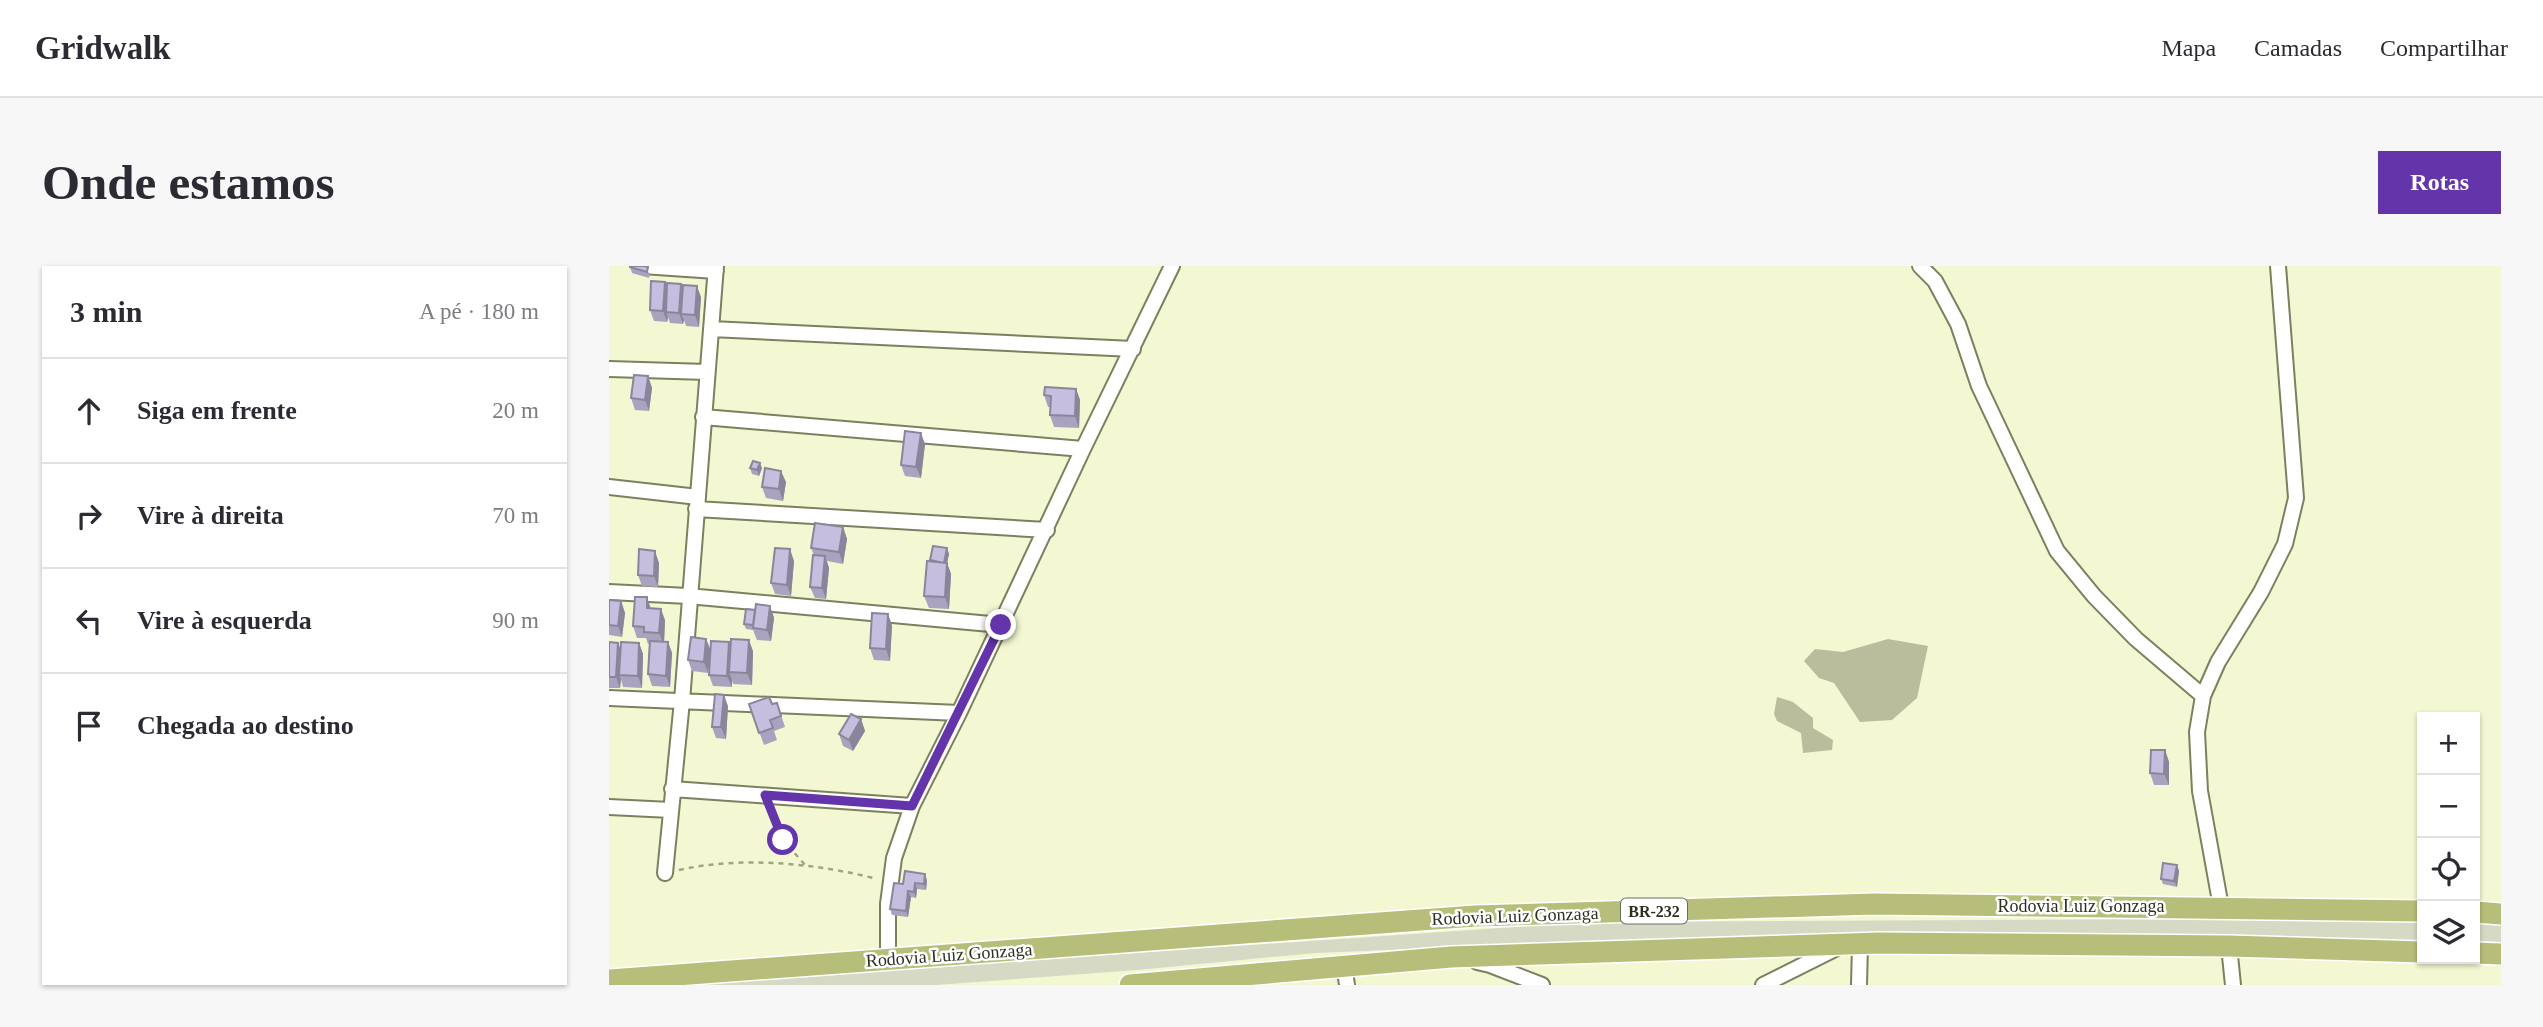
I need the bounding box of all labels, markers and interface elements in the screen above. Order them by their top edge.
text: Gridwalk [35,30,171,66]
text: Mapa [2161,35,2216,61]
text: Camadas [2254,35,2342,61]
text: Compartilhar [2380,35,2508,61]
button: Rotas [2378,151,2501,214]
text: Onde estamos [42,155,335,210]
text: 3 min [70,295,143,328]
text: A pé · 180 m [419,299,539,324]
icon: ahead [70,392,108,430]
text: Siga em frente [137,396,297,425]
text: 20 m [492,398,539,423]
icon: right [70,497,108,535]
text: Vire à direita [137,501,284,530]
text: 70 m [492,503,539,528]
icon: left [70,602,108,640]
text: Vire à esquerda [137,606,312,635]
text: 90 m [492,608,539,633]
route end [985,609,1016,640]
icon: arrive [70,707,108,745]
text: Chegada ao destino [137,711,354,740]
map controls [2417,712,2480,964]
button: + [2417,712,2480,775]
button: − [2417,775,2480,838]
route start [767,824,798,855]
button: locate [2417,838,2480,901]
street label: Rodovia Luiz Gonzaga [1998,896,2164,916]
road number: BR-232 [1621,898,1687,924]
button: layers [2417,901,2480,964]
street label: Rodovia Luiz Gonzaga [1431,903,1599,929]
street label: Rodovia Luiz Gonzaga [865,939,1033,971]

